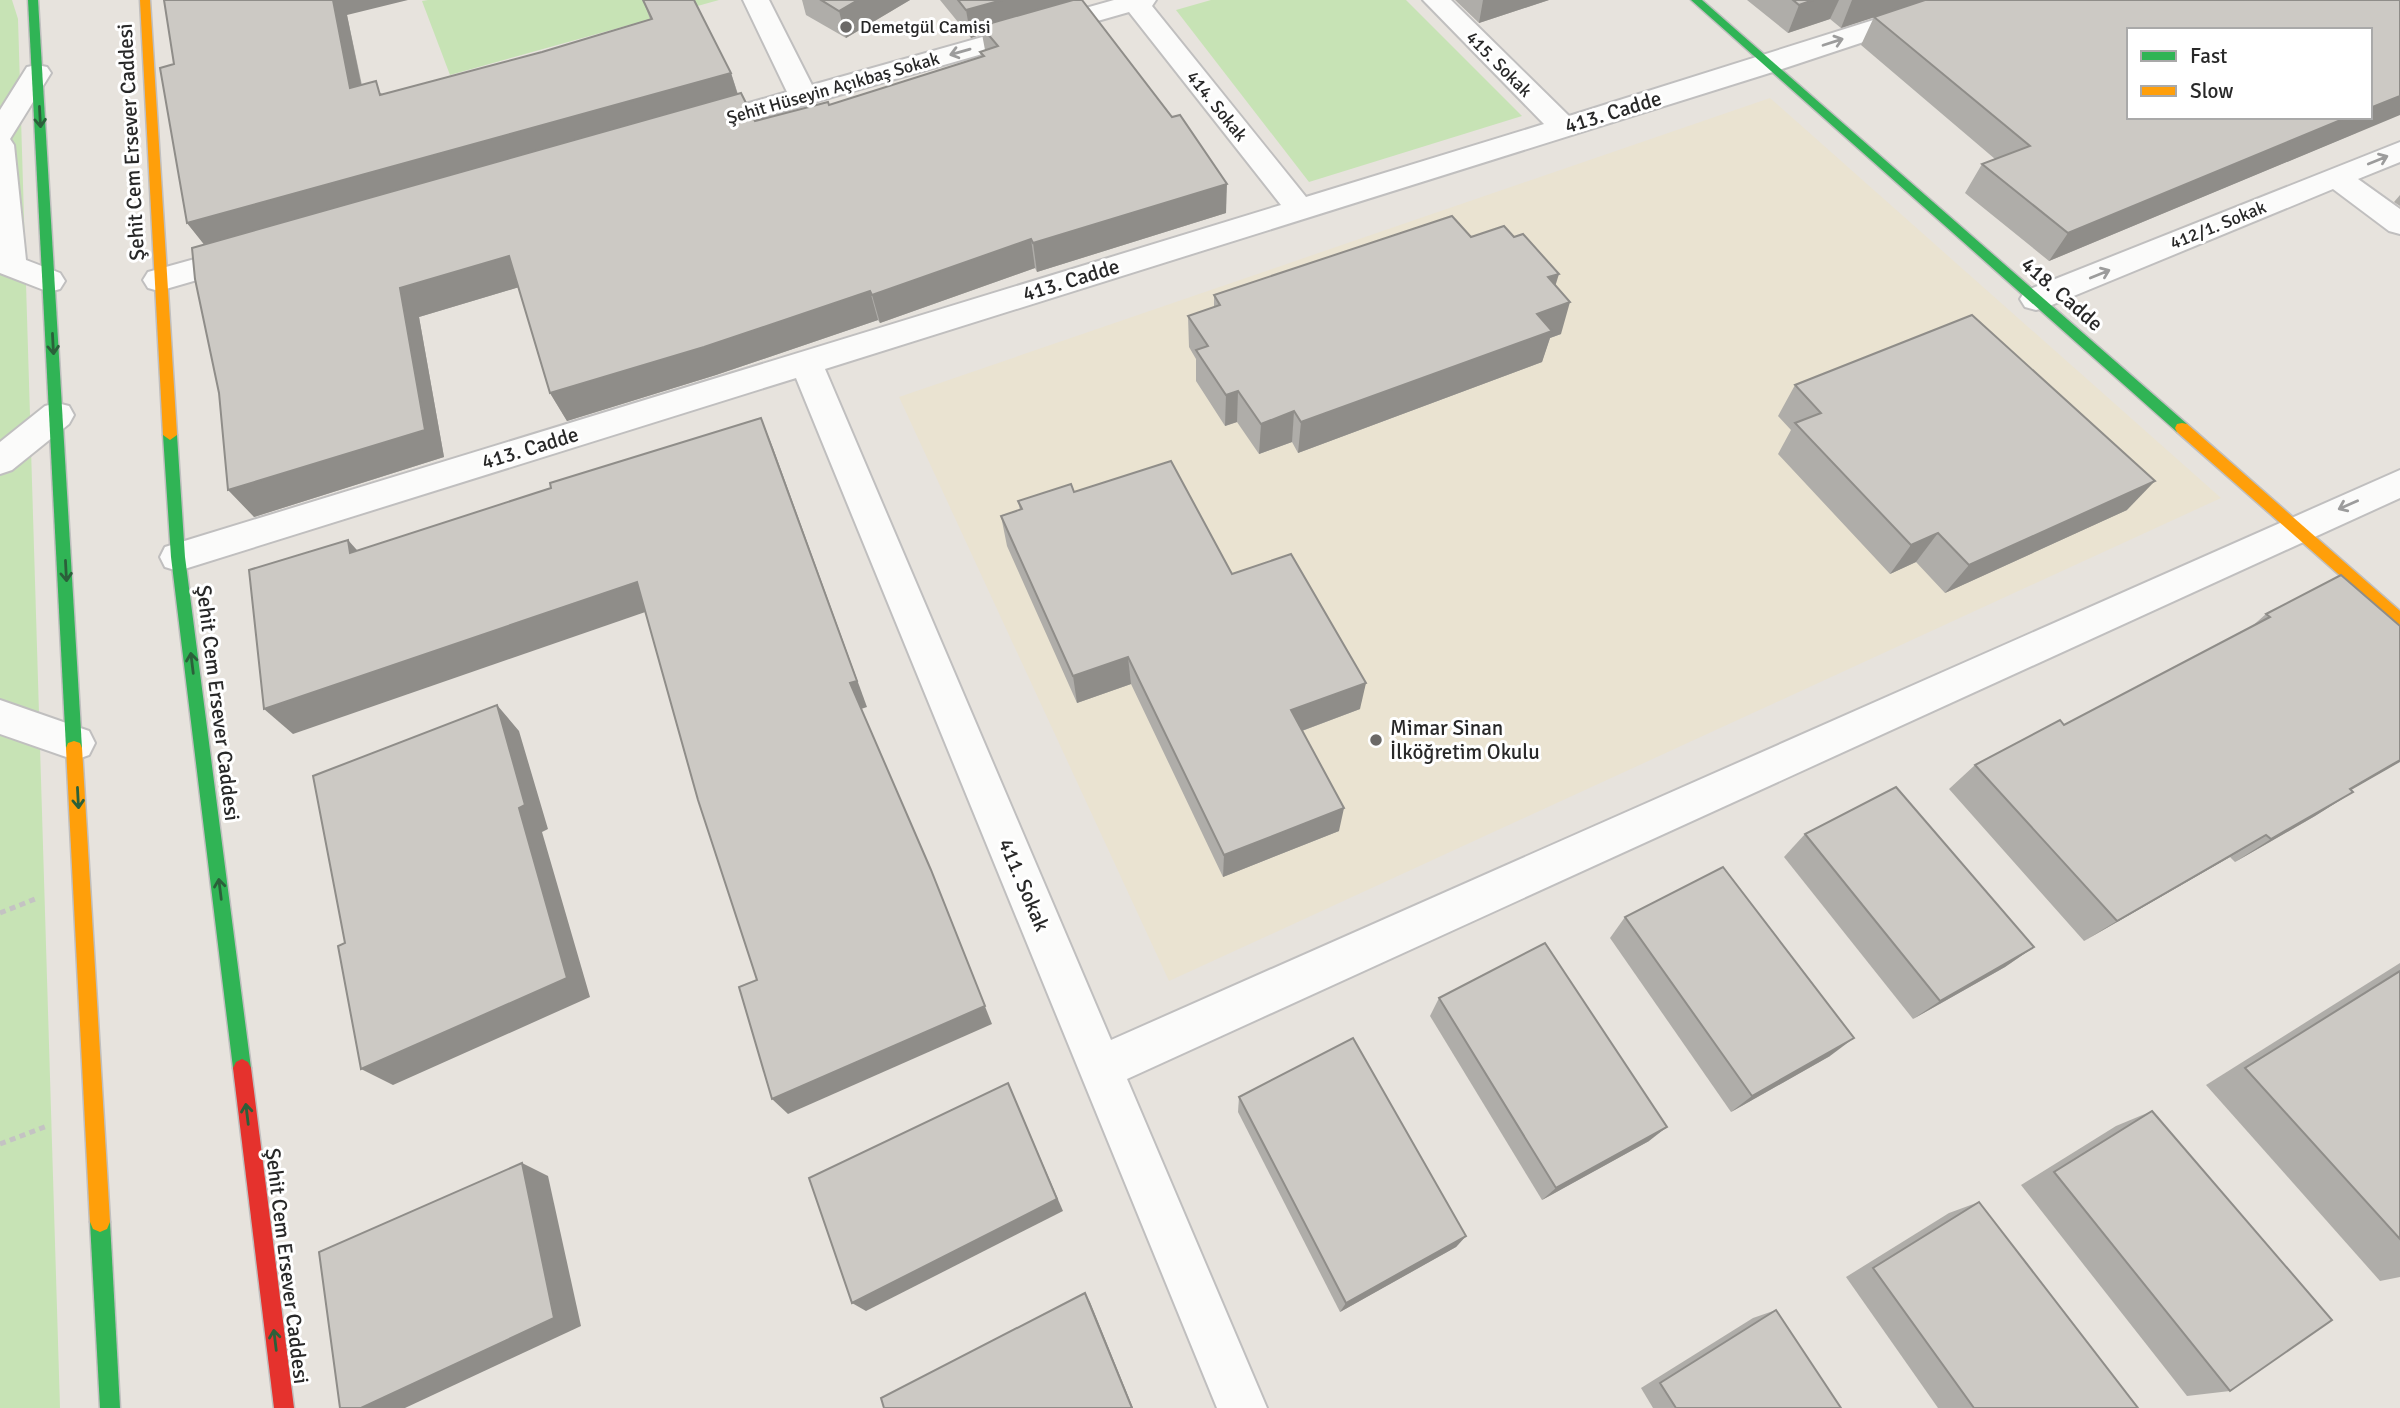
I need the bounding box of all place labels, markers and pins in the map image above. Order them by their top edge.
place label: Demetgül Camisi [860,16,991,38]
marker: Demetgül Camisi [838,19,854,35]
place label: Mimar Sinan İlköğretim Okulu [1390,715,1540,765]
marker: Mimar Sinan İlköğretim Okulu [1368,732,1384,748]

